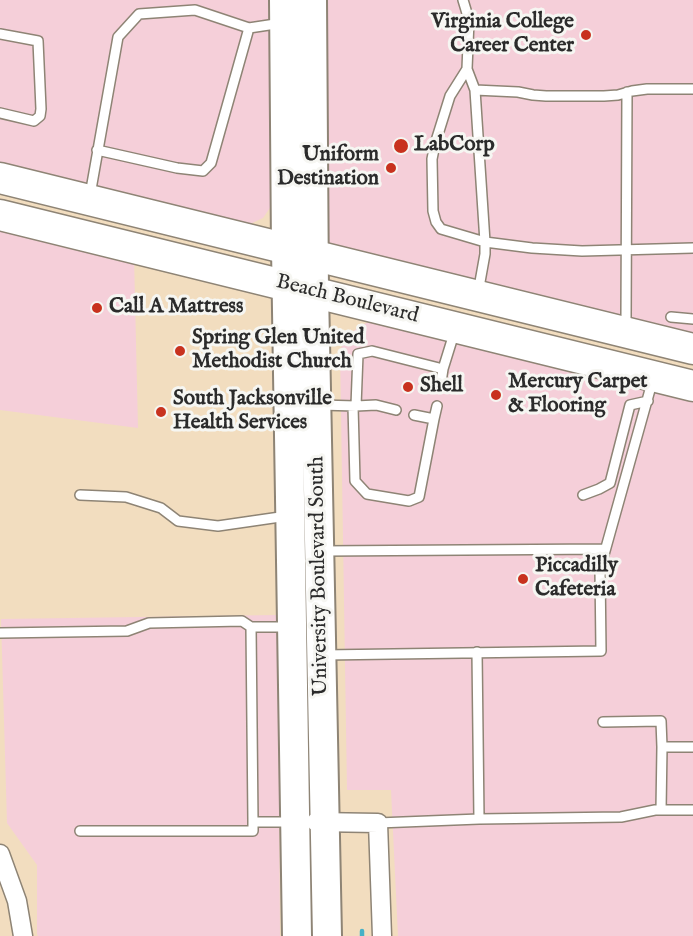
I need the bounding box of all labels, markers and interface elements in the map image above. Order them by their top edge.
place label: Virginia College Career Center [431,10,574,60]
marker: Virginia College Career Center [579,28,593,42]
place label: LabCorp [414,133,495,159]
marker: LabCorp [392,137,410,155]
place label: Uniform Destination [277,143,379,193]
marker: Uniform Destination [384,161,398,175]
street label: Beach Boulevard [273,270,421,330]
place label: Call A Mattress [109,295,243,321]
marker: Call A Mattress [90,301,104,315]
place label: Spring Glen United Methodist Church [192,326,364,376]
marker: Spring Glen United Methodist Church [173,344,187,358]
place label: Mercury Carpet & Flooring [508,370,647,420]
place label: Shell [420,374,463,400]
marker: Shell [401,380,415,394]
place label: South Jacksonville Health Services [173,387,332,437]
marker: Mercury Carpet & Flooring [489,388,503,402]
marker: South Jacksonville Health Services [154,405,168,419]
street label: University Boulevard South [305,456,335,696]
place label: Piccadilly Cafeteria [535,554,618,604]
marker: Piccadilly Cafeteria [516,572,530,586]

